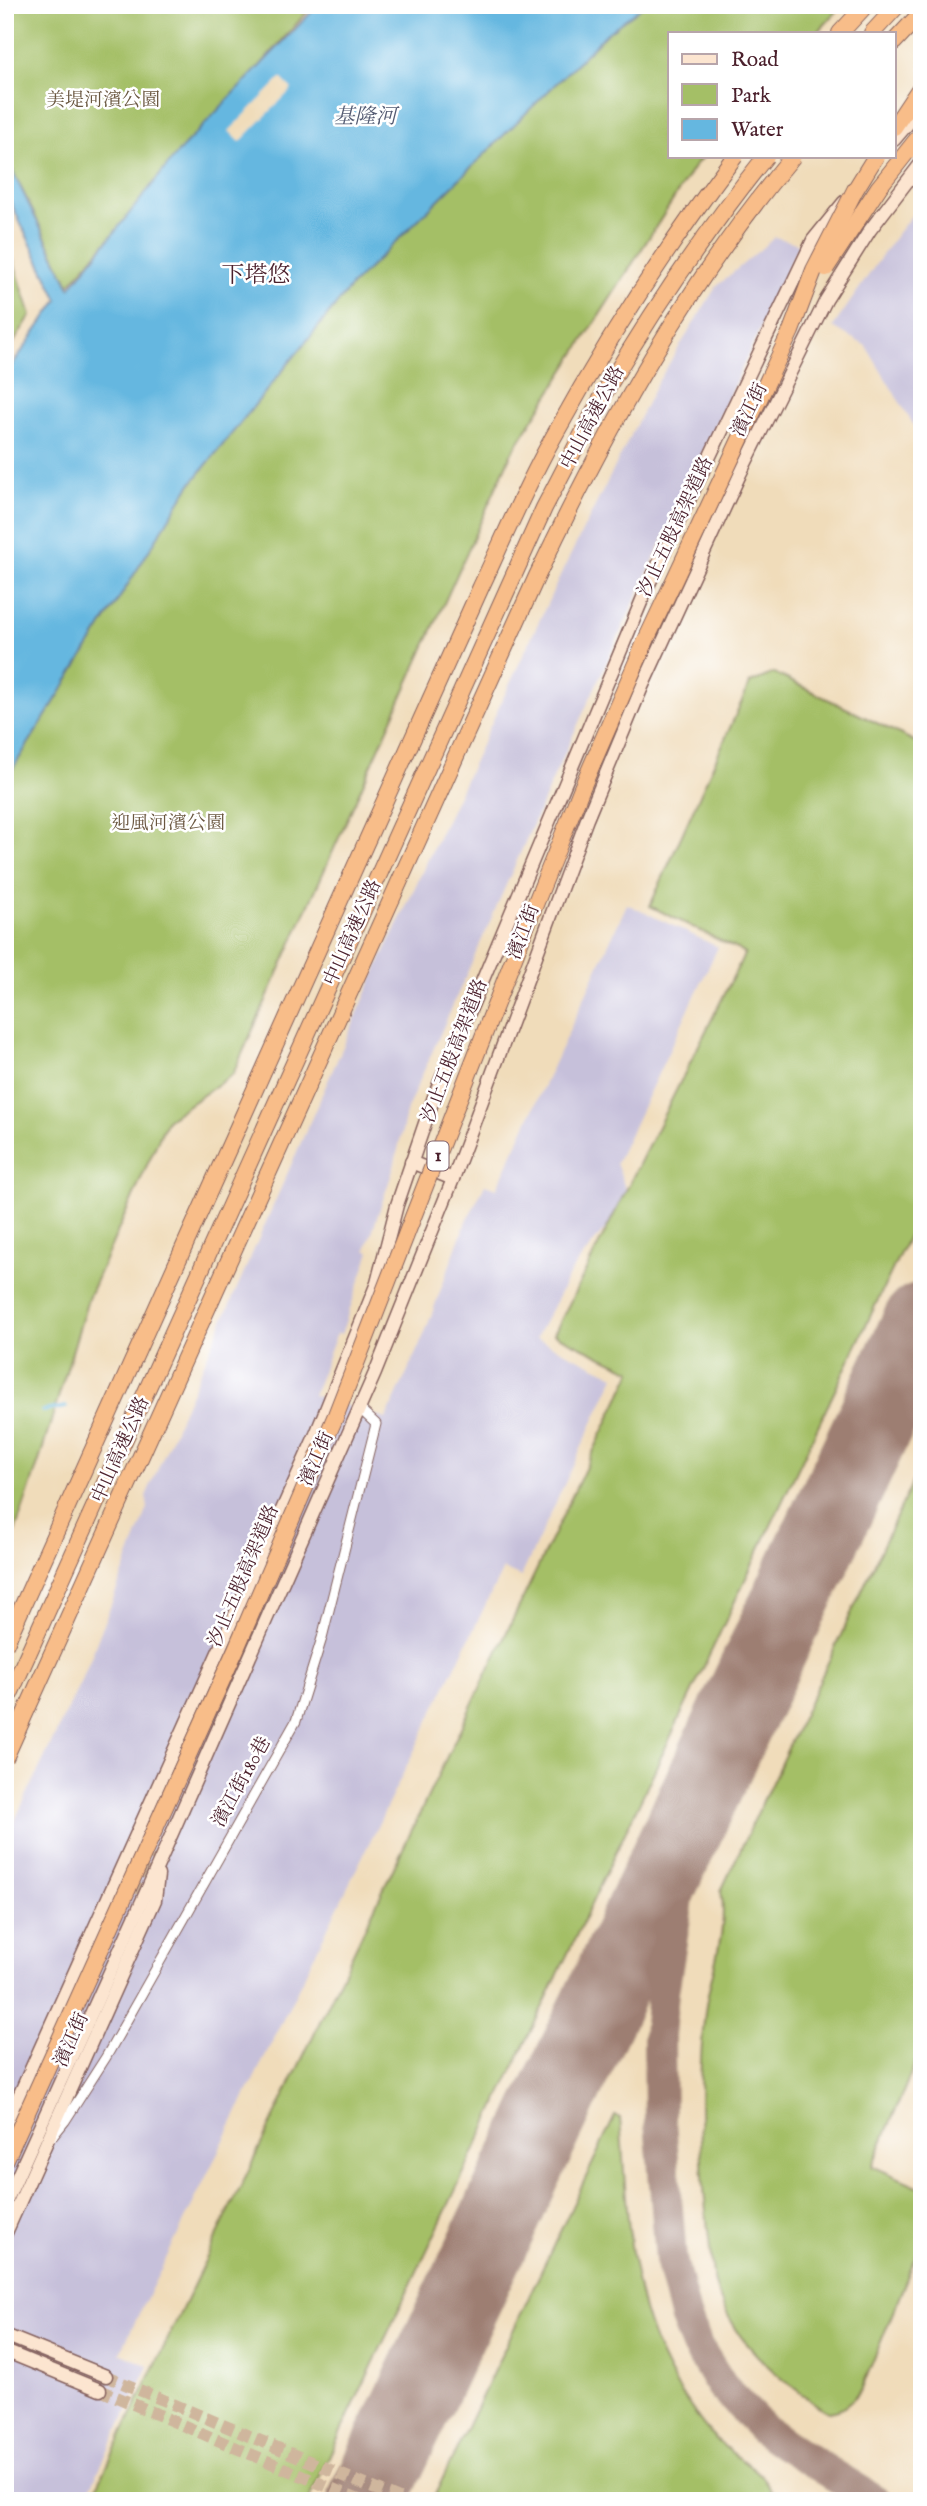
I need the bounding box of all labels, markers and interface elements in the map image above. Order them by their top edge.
legend [668,32,895,158]
text: Road [731,47,779,74]
text: Park [731,83,772,110]
park label: 美堤河濱公園 [46,89,160,113]
water label: 基隆河 [334,104,400,131]
text: Water [731,117,784,144]
district label: 下塔悠 [222,261,291,290]
street label: 中山高速公路 [556,362,630,474]
street label: 濱江街 [727,379,773,441]
street label: 汐止五股高架道路 [633,453,719,601]
park label: 迎風河濱公園 [111,812,225,836]
street label: 中山高速公路 [319,876,387,990]
street label: 濱江街 [503,901,545,963]
street label: 汐止五股高架道路 [417,976,493,1126]
road number: 1 [428,1142,448,1170]
street label: 中山高速公路 [87,1393,155,1507]
street label: 濱江街 [294,1428,340,1490]
street label: 汐止五股高架道路 [203,1501,285,1651]
street label: 濱江街180巷 [207,1733,277,1831]
street label: 濱江街 [49,2009,95,2071]

